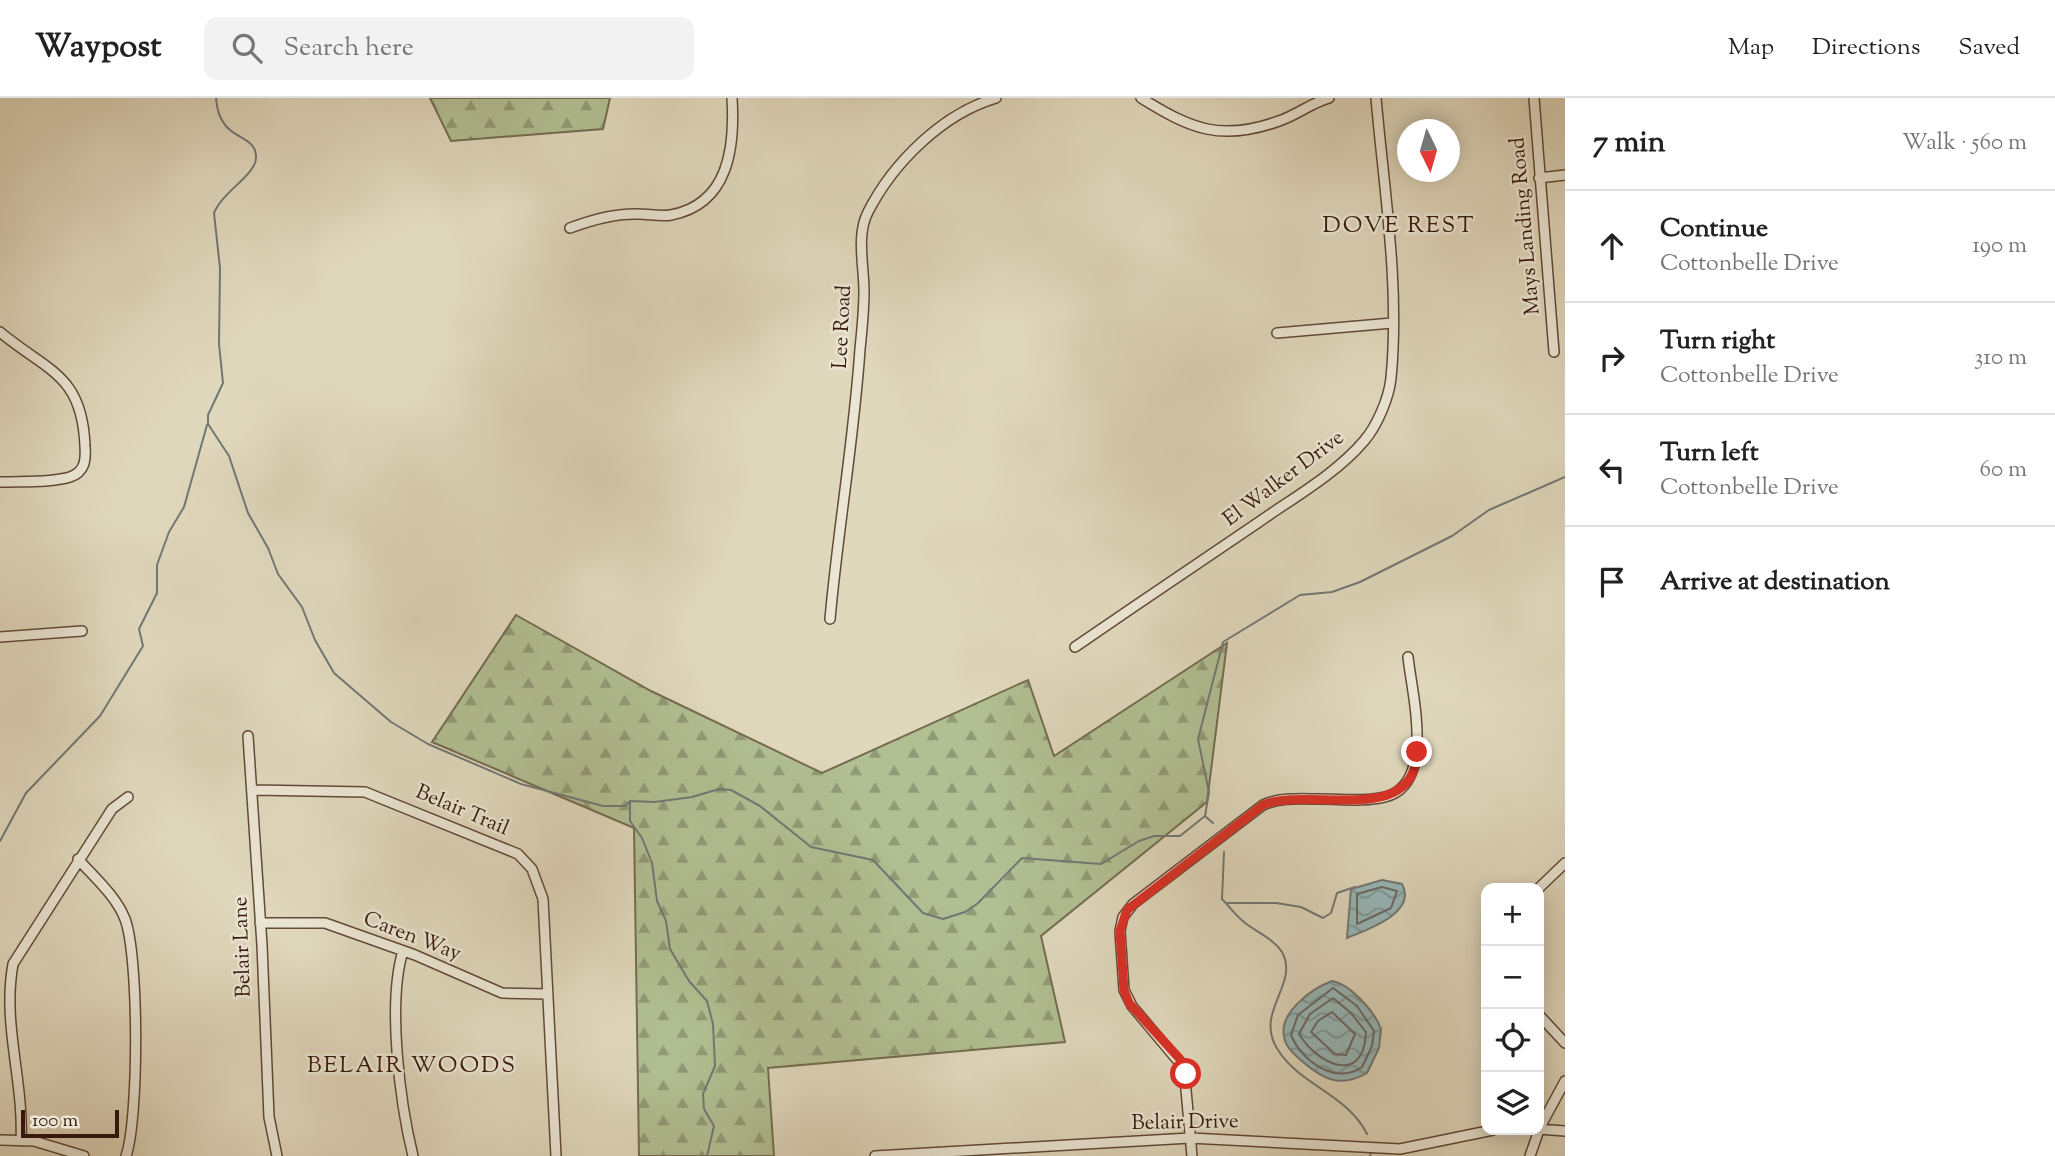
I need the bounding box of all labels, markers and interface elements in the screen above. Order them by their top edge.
search box [204,17,694,80]
text: Waypost [35,24,162,72]
icon: search [228,29,266,67]
text: Search here [284,30,414,67]
text: Map [1728,31,1774,65]
text: Directions [1812,31,1920,65]
text: Saved [1958,31,2020,65]
north arrow [1397,119,1460,182]
text: 7 min [1593,122,1665,165]
text: Walk · 560 m [1902,127,2027,160]
street label: Mays Landing Road [1503,136,1549,316]
district label: DOVE REST [1323,210,1475,243]
text: Continue [1660,211,1768,248]
icon: ahead [1593,227,1631,265]
text: 190 m [1972,230,2027,263]
text: Cottonbelle Drive [1660,248,1839,281]
street label: Lee Road [826,284,860,370]
text: Turn right [1660,323,1775,360]
icon: right [1593,339,1631,377]
text: 310 m [1974,342,2027,375]
text: Cottonbelle Drive [1660,360,1839,393]
street label: El Walker Drive [1217,424,1351,534]
text: Turn left [1660,435,1759,472]
icon: left [1593,451,1631,489]
text: 60 m [1979,454,2027,487]
text: Cottonbelle Drive [1660,472,1839,505]
icon: arrive [1593,563,1631,601]
text: Arrive at destination [1660,564,1890,601]
route end [1401,736,1432,767]
street label: Belair Trail [411,778,514,844]
map controls [1481,883,1544,1135]
button: + [1481,883,1544,946]
street label: Belair Lane [226,896,260,998]
street label: Caren Way [359,905,466,970]
button: − [1481,946,1544,1009]
button: locate [1481,1009,1544,1072]
district label: BELAIR WOODS [307,1050,517,1083]
route start [1170,1058,1201,1089]
button: layers [1481,1072,1544,1135]
scale bar [21,1107,119,1139]
street label: Belair Drive [1131,1107,1239,1139]
text: 100 m [32,1108,78,1135]

